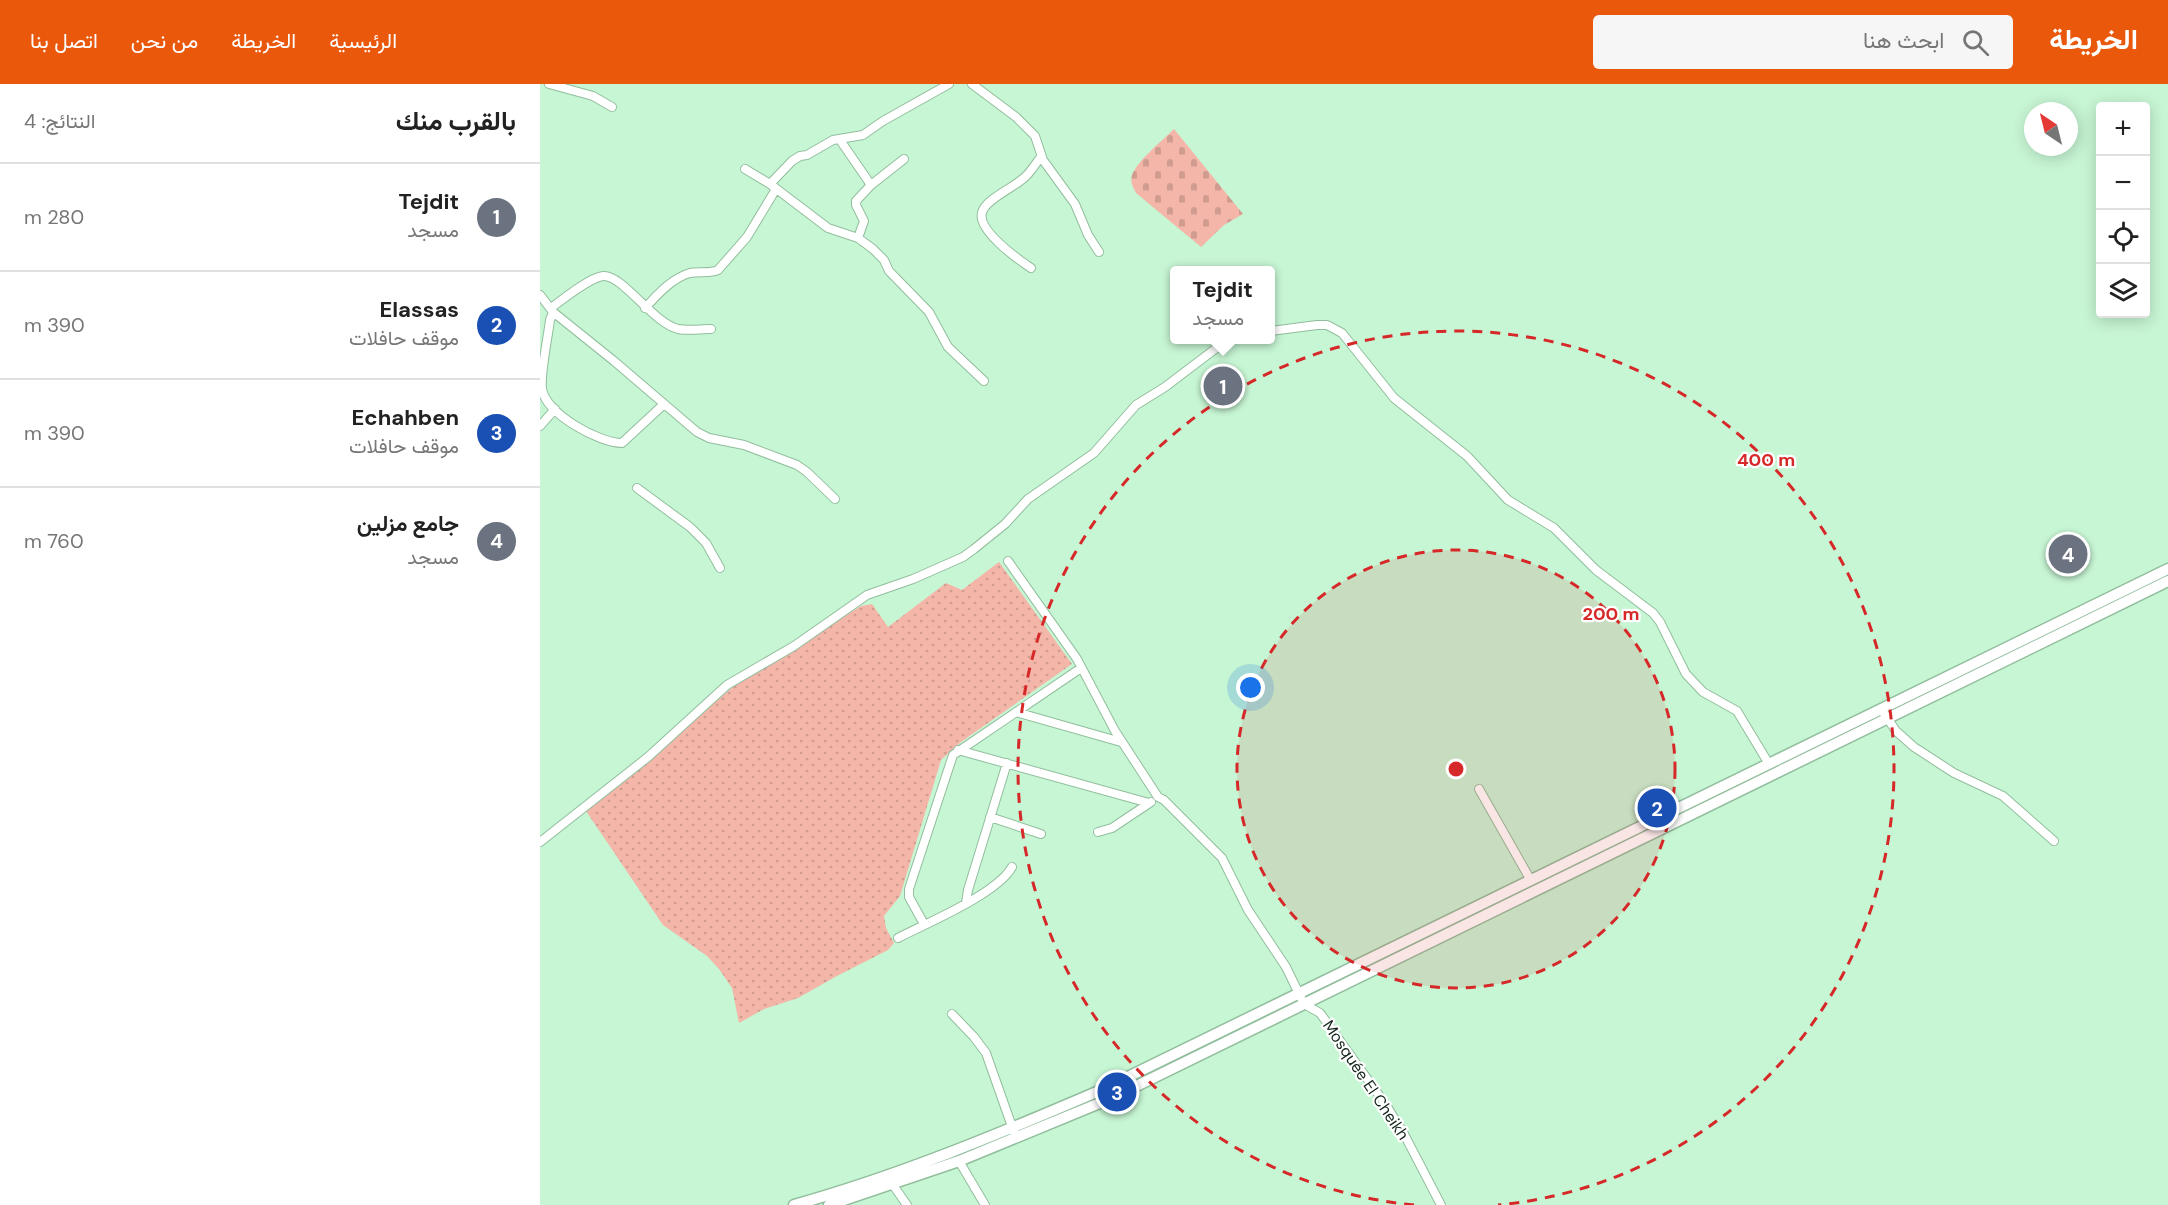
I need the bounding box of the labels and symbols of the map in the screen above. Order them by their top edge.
north arrow [2024,102,2078,156]
pin: 1 [1204,364,1242,408]
text: 400 m [1737,448,1795,472]
pin: 4 [2048,532,2087,576]
text: 200 m [1583,602,1639,626]
your location [1236,673,1265,702]
centre of rings [1446,759,1466,779]
pin: 2 [1638,786,1676,830]
street label: Mosquée El Cheikh [1318,1016,1414,1144]
pin: 3 [1098,1070,1136,1114]

